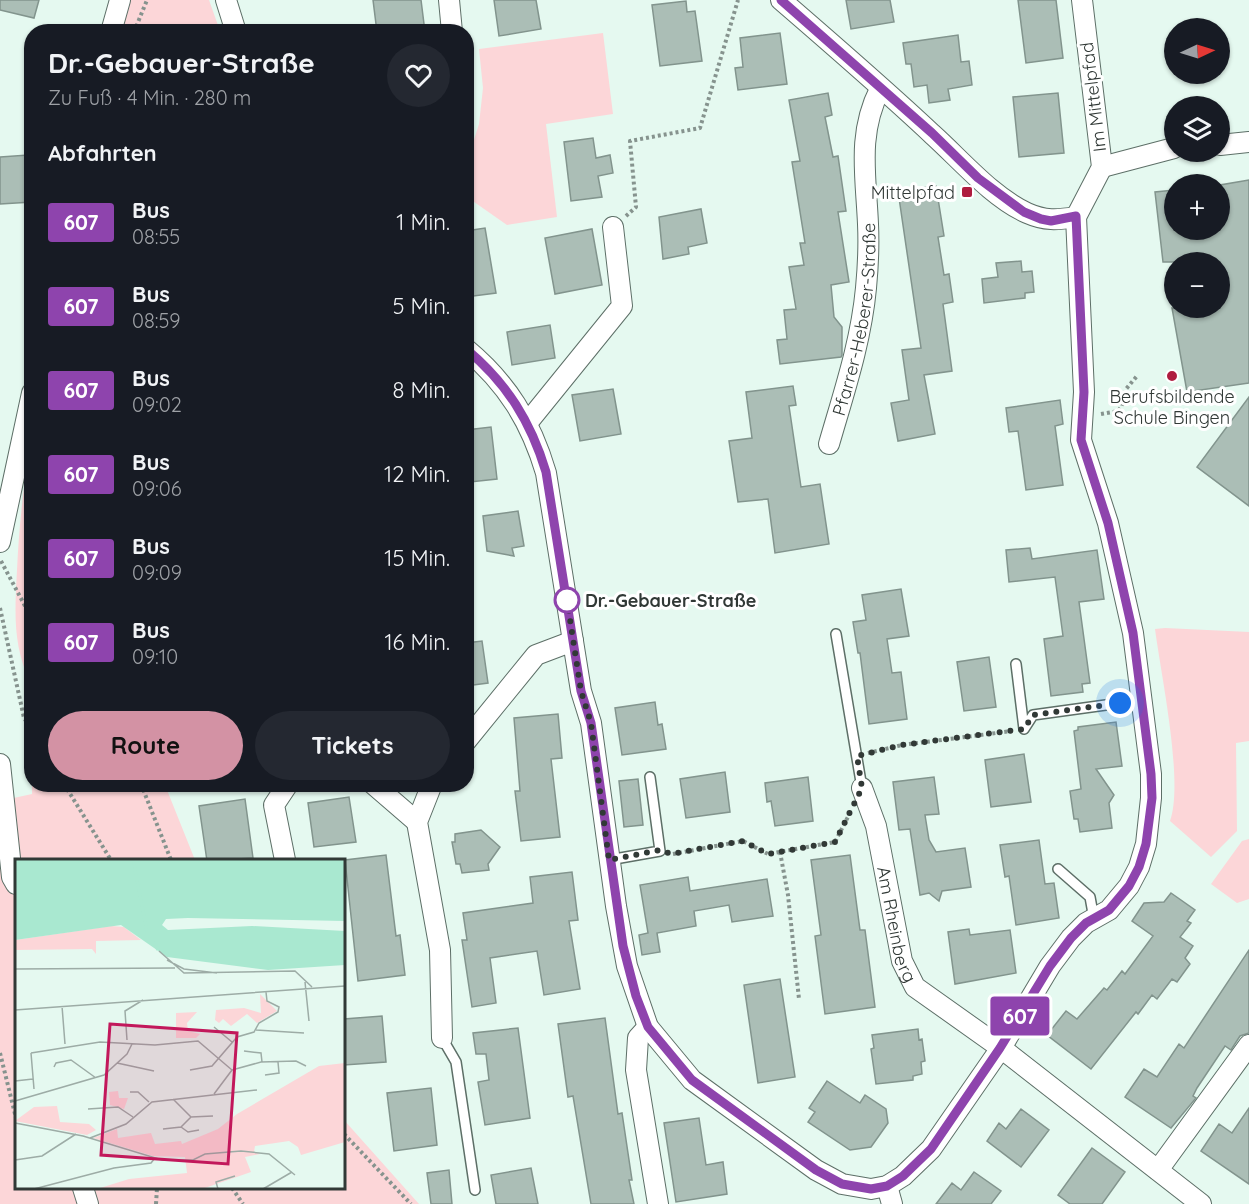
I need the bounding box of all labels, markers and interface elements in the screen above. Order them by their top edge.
north arrow [1164,18,1230,84]
map controls [1164,18,1230,318]
street label: Im Mittelpfad [1075,41,1111,153]
button: heart [387,44,450,107]
text: Dr.-Gebauer-Straße [48,45,315,80]
text: Zu Fuß · 4 Min. · 280 m [48,85,251,110]
button: layers [1164,96,1230,162]
text: Abfahrten [48,139,157,167]
button: + [1164,174,1230,240]
place label: Mittelpfad [871,181,955,204]
marker: Mittelpfad [960,185,974,199]
text: Bus [132,196,170,224]
text: 1 Min. [396,208,450,236]
text: 607 [63,209,99,235]
street label: Pfarrer-Heberer-Straße [826,222,880,418]
text: 08:55 [132,224,180,249]
button: − [1164,252,1230,318]
text: Bus [132,280,170,308]
text: 5 Min. [392,292,450,320]
text: 607 [63,293,99,319]
text: 08:59 [132,308,181,333]
text: Bus [132,364,170,392]
marker: Berufsbildende Schule Bingen [1165,369,1179,383]
text: 8 Min. [393,376,450,404]
text: 607 [63,377,99,403]
place label: Berufsbildende Schule Bingen [1109,385,1235,429]
text: 09:02 [132,392,182,417]
text: Bus [132,448,170,476]
text: 12 Min. [384,460,450,488]
text: 607 [63,461,99,487]
text: 09:06 [132,476,181,501]
text: Bus [132,532,170,560]
text: 15 Min. [384,544,450,572]
text: 607 [63,545,99,571]
text: 09:09 [132,560,182,585]
marker: Dr.-Gebauer-Straße [554,587,580,613]
place label: Dr.-Gebauer-Straße [585,589,756,612]
text: Bus [132,616,170,644]
text: 16 Min. [384,628,450,656]
text: 607 [63,629,99,655]
text: 09:10 [132,644,178,669]
your location [1105,688,1135,718]
button: Route [48,711,243,780]
button: Tickets [255,711,450,780]
inset map [15,859,345,1189]
street label: Am Rheinberg [872,864,922,986]
line badge: 607 [986,996,1054,1036]
text: 607 [1002,1003,1038,1029]

